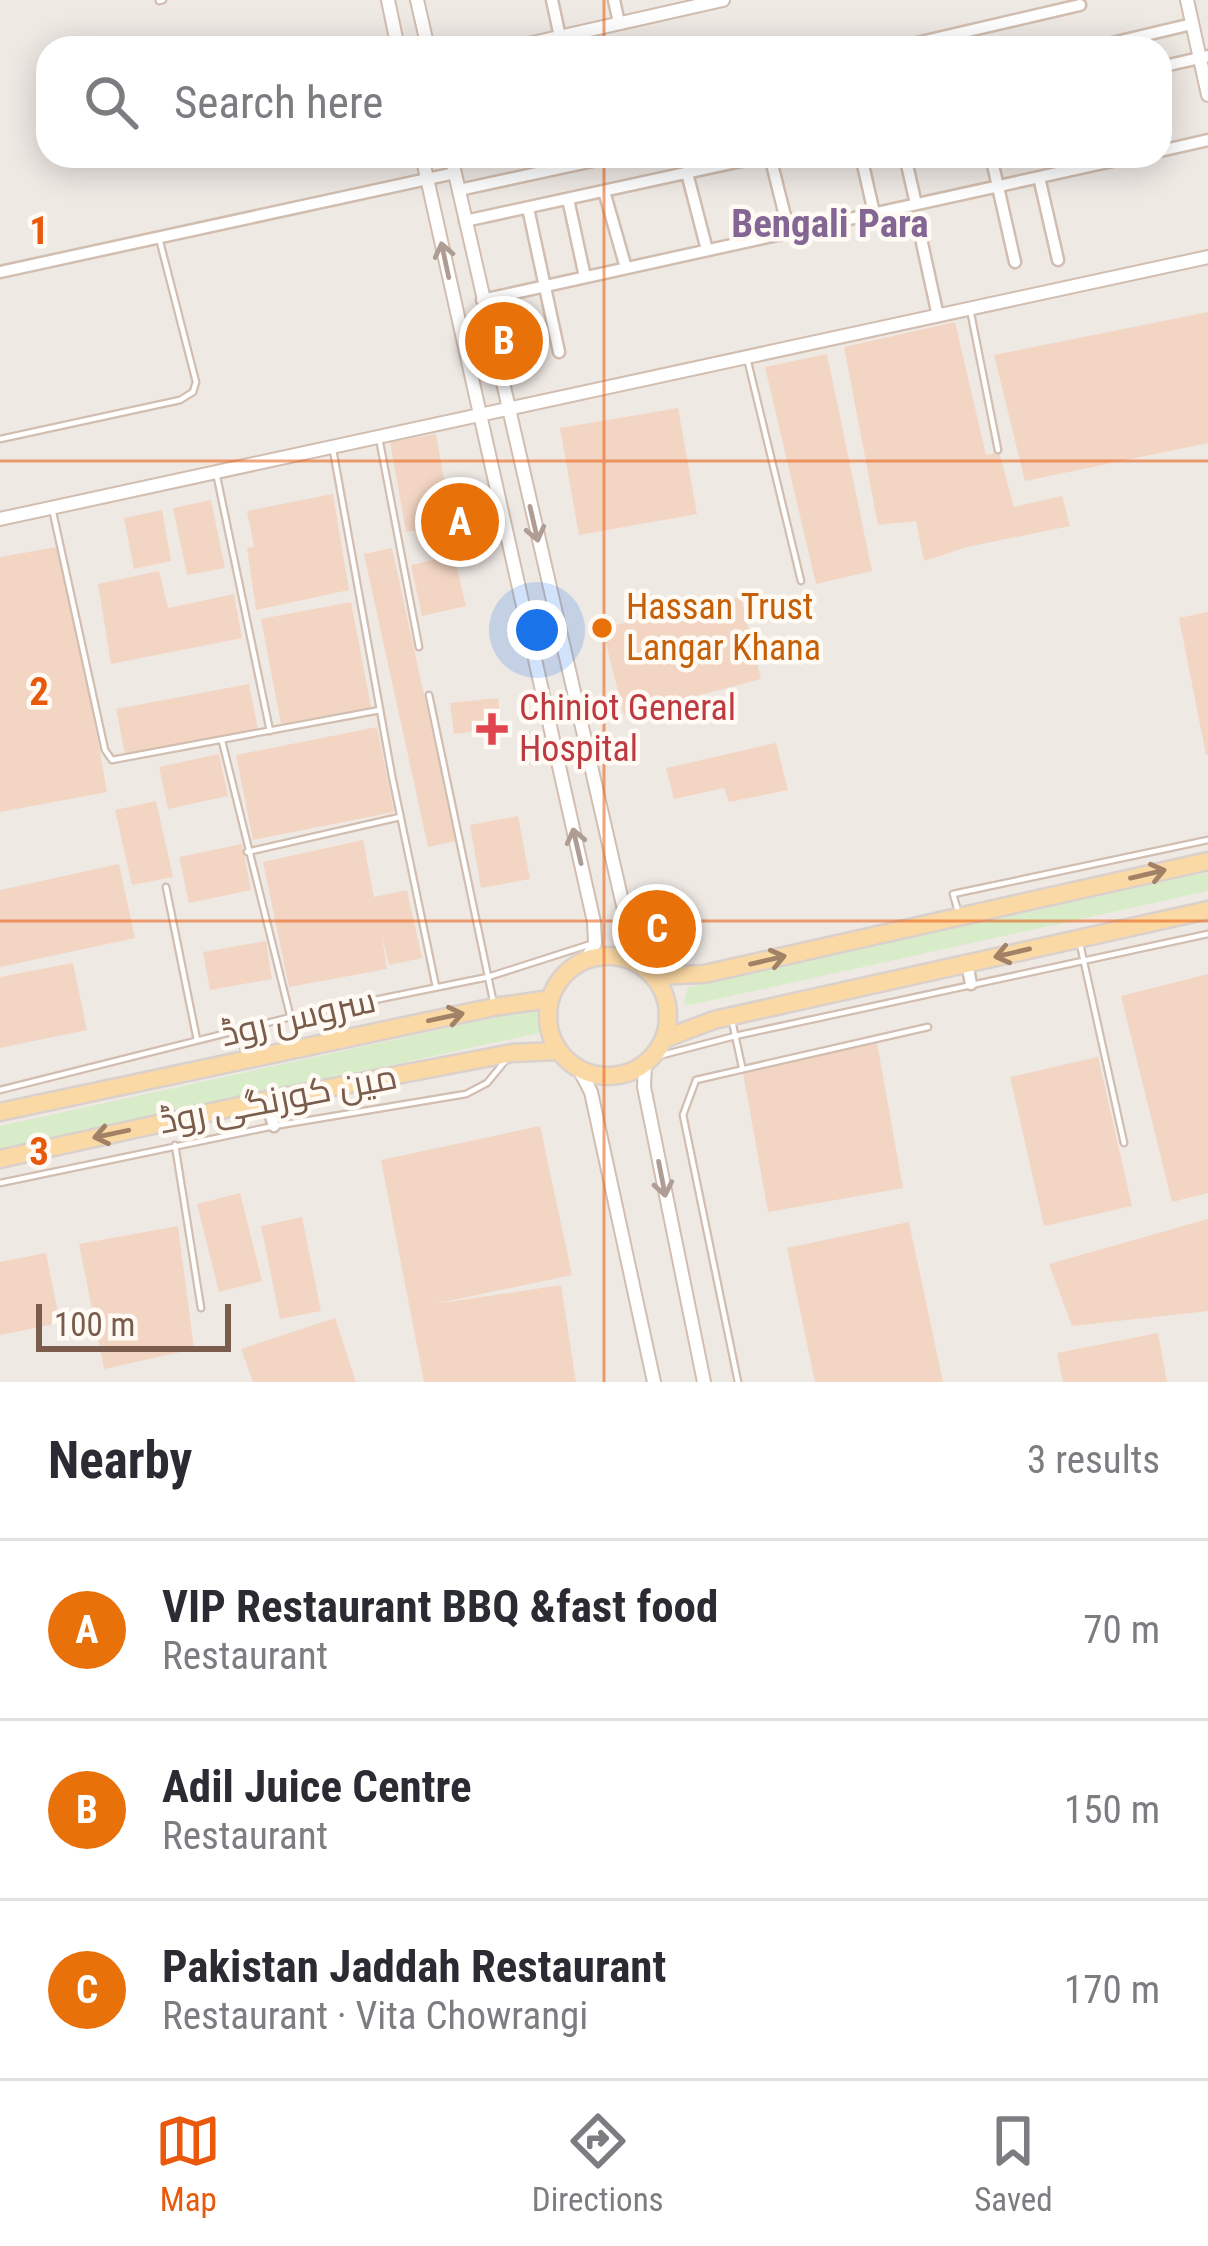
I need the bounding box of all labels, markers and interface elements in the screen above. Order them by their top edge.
search box [36,36,1172,168]
icon: search [78,69,144,135]
text: Search here [174,76,383,129]
district label: Bengali Para [731,201,929,247]
text: 1 [29,208,49,254]
one-way arrow [433,242,456,280]
pin: B [465,296,543,386]
pin: A [421,477,499,567]
one-way arrow [524,505,546,543]
place label: Hassan Trust Langar Khana [626,586,821,669]
your location [507,600,567,660]
marker: Hassan Trust Langar Khana [589,615,615,641]
text: 2 [29,669,49,715]
place label: Chiniot General Hospital [519,687,736,770]
marker: Chiniot General Hospital [476,713,508,745]
one-way arrow [565,828,588,866]
one-way arrow [1129,862,1167,885]
pin: C [618,884,696,974]
one-way arrow [993,943,1031,966]
one-way arrow [748,947,786,970]
street label: سروس روڈ [216,979,380,1055]
one-way arrow [425,1005,464,1027]
street label: مین کورنگی روڈ [155,1055,401,1143]
one-way arrow [93,1123,131,1146]
text: 3 [29,1129,49,1175]
one-way arrow [652,1158,674,1197]
scale bar [36,1298,231,1351]
text: 100 m [54,1305,135,1344]
text: Nearby [48,1431,192,1490]
text: 3 results [1027,1437,1160,1483]
text: VIP Restaurant BBQ &fast food [162,1580,718,1633]
text: A [75,1607,99,1653]
text: 70 m [1083,1607,1160,1653]
text: Restaurant [162,1633,328,1679]
text: Adil Juice Centre [162,1760,472,1813]
text: B [76,1787,98,1833]
text: 150 m [1064,1787,1160,1833]
text: Restaurant [162,1813,328,1859]
text: Pakistan Jaddah Restaurant [162,1940,666,1993]
text: C [76,1967,98,2013]
text: 170 m [1064,1967,1160,2013]
text: Restaurant · Vita Chowrangi [162,1993,588,2039]
tab: Map [155,2108,221,2219]
tab: Directions [532,2108,664,2219]
tab: Saved [974,2108,1053,2219]

